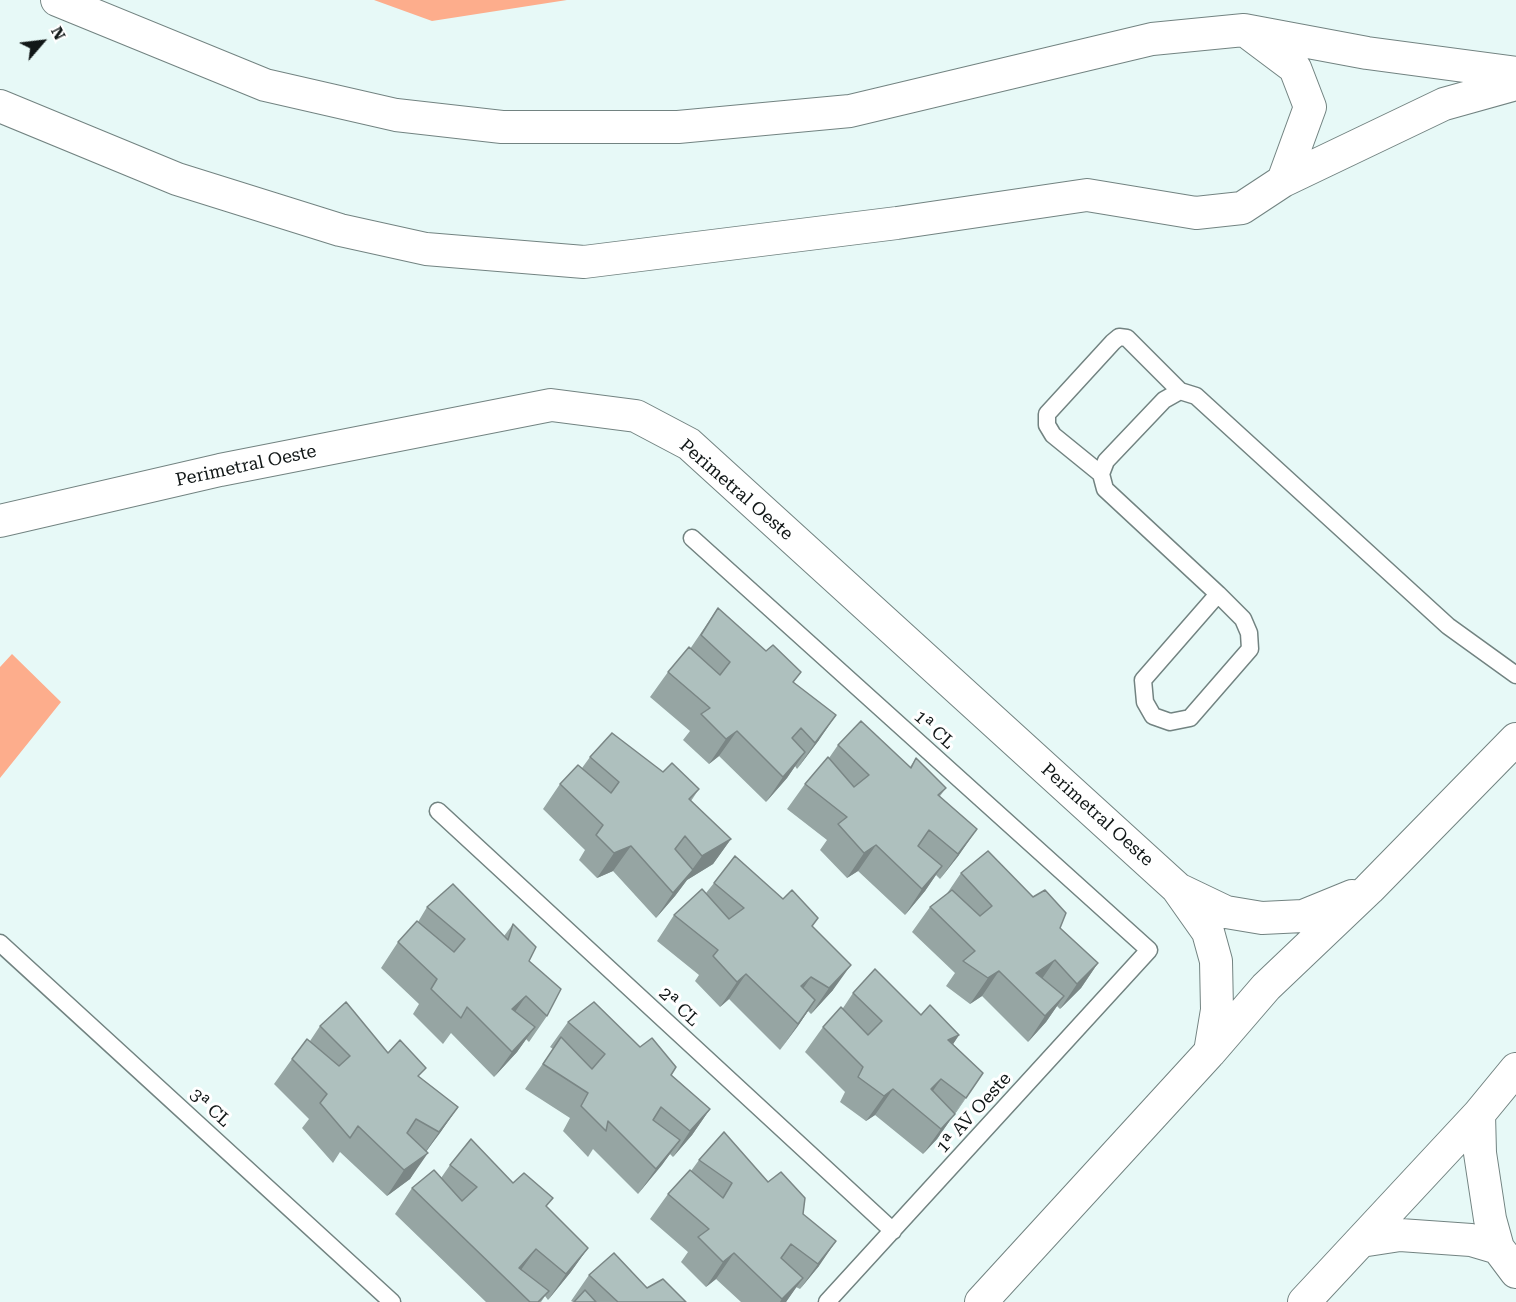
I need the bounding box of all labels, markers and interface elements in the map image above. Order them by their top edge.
north arrow [12,12,72,72]
text: N [47,23,70,43]
street label: Perimetral Oeste [675,435,797,545]
street label: Perimetral Oeste [174,441,318,491]
street label: 1ª CL [909,706,959,754]
street label: Perimetral Oeste [1036,759,1158,871]
street label: 2ª CL [654,983,704,1031]
street label: 1ª AV Oeste [932,1068,1016,1158]
street label: 3ª CL [185,1084,235,1132]

